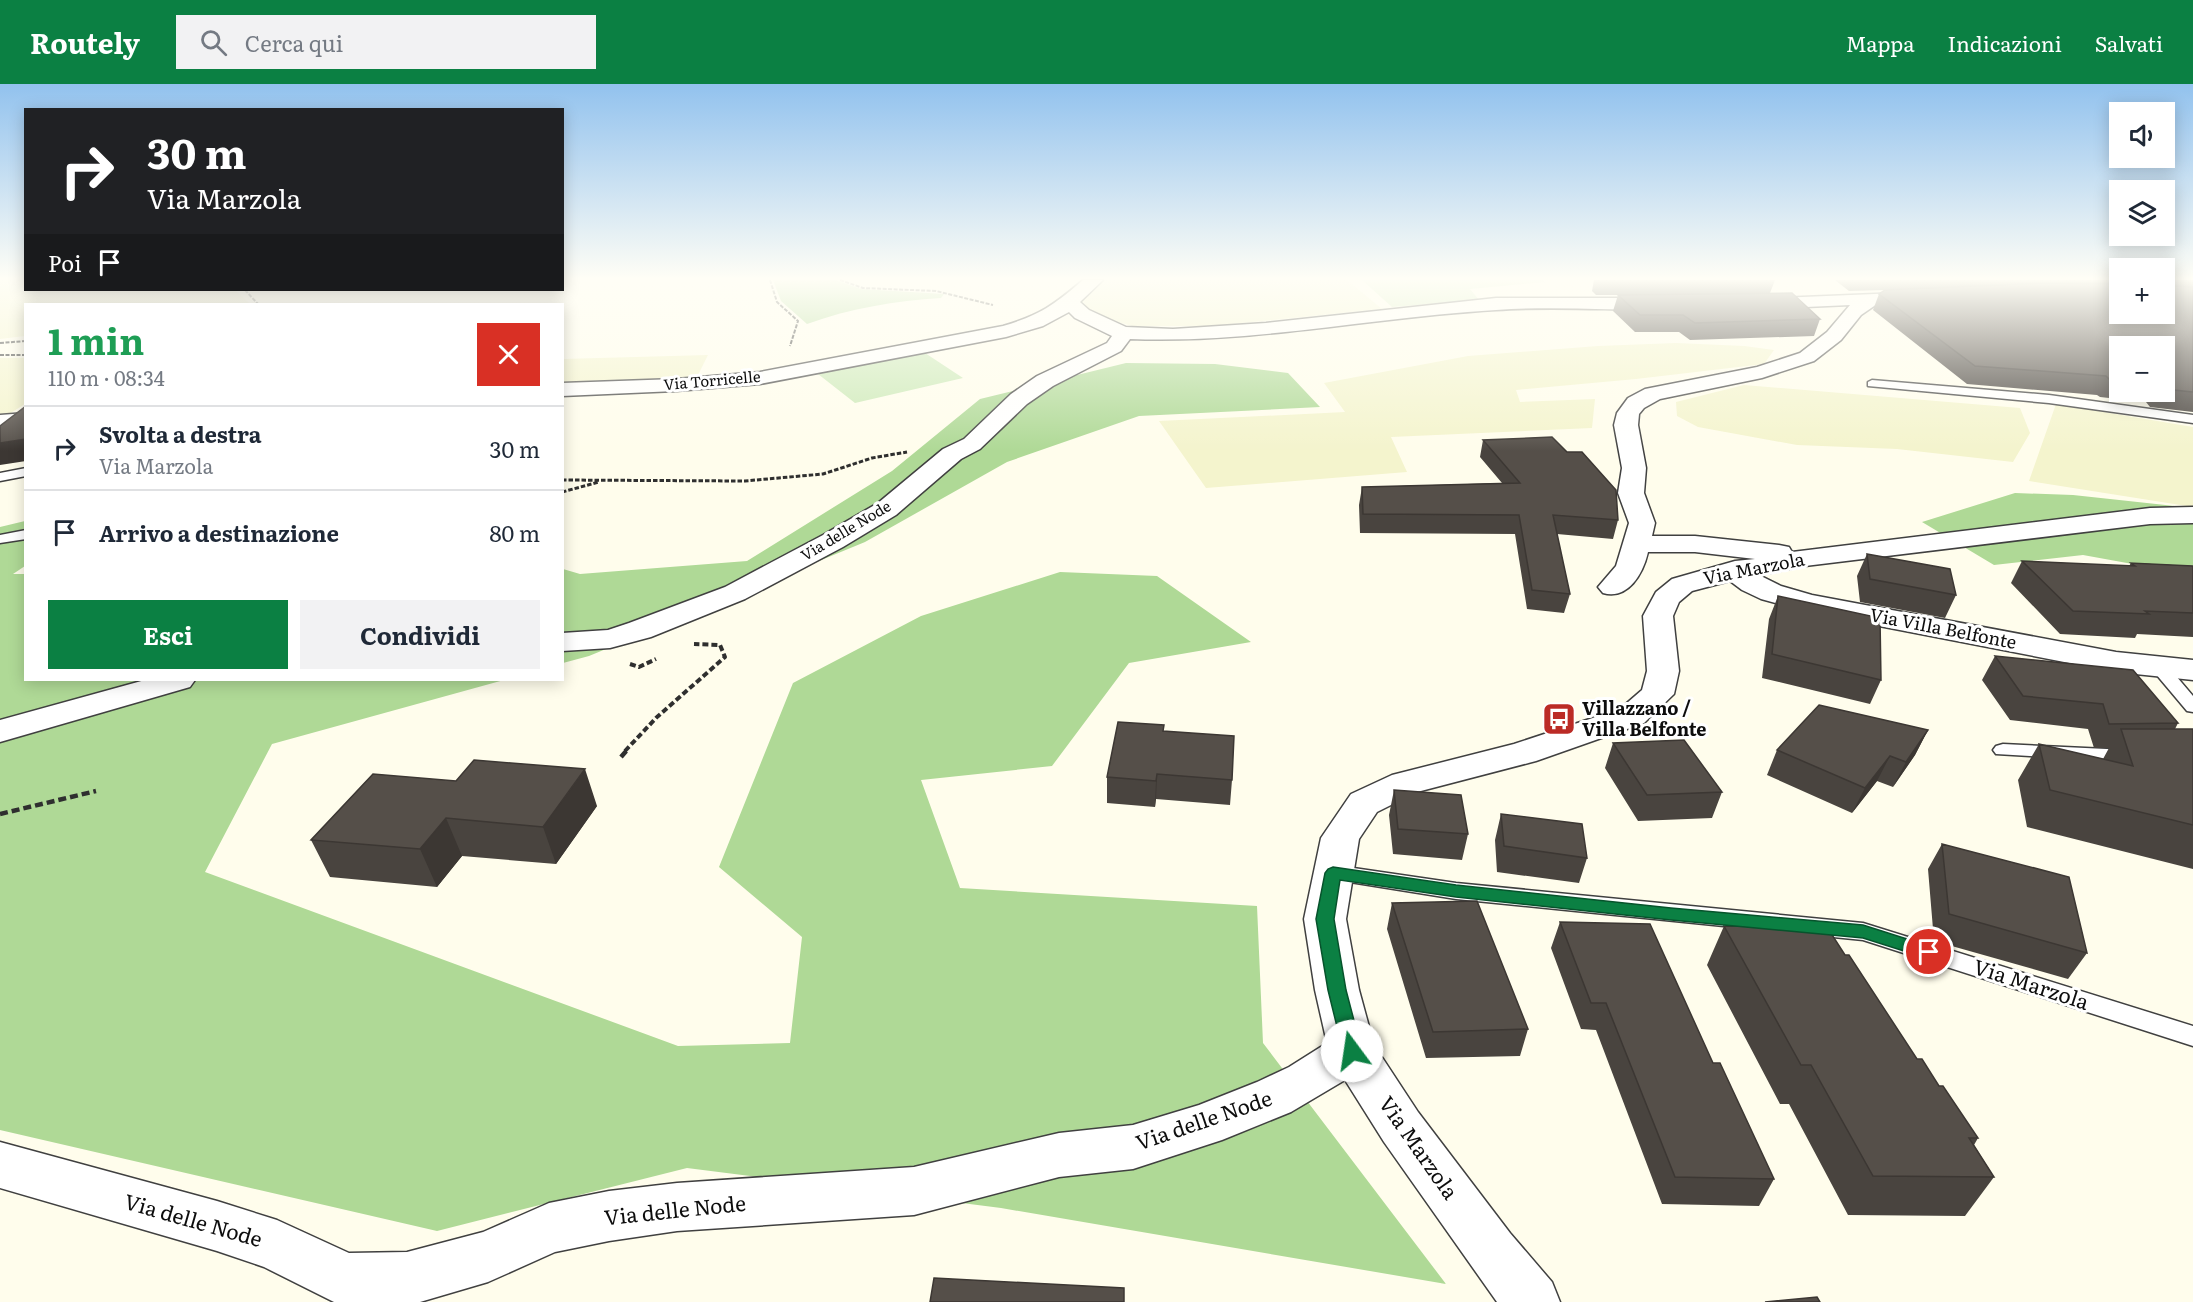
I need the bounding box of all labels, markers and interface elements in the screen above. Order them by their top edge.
search box [176,15,596,69]
text: Routely [30,21,140,63]
icon: search [197,26,230,59]
text: Cerca qui [245,26,343,59]
text: Mappa [1846,27,1915,58]
text: Indicazioni [1948,27,2062,58]
text: Salvati [2095,27,2163,58]
map controls [2109,102,2175,402]
button: sound [2109,102,2175,168]
text: 30 m [147,120,247,182]
icon: right [48,132,126,210]
text: Via Marzola [147,177,301,217]
button: layers [2109,180,2175,246]
text: Poi [48,246,81,279]
icon: arrive [93,246,126,279]
button: + [2109,258,2175,324]
text: 1 min [48,313,144,366]
button: close [477,323,540,386]
button: − [2109,336,2175,402]
text: 110 m · 08:34 [48,362,165,392]
street label: Via Torricelle [662,364,762,395]
text: Svolta a destra [99,417,261,450]
icon: right [48,432,81,465]
text: 30 m [490,432,540,465]
text: Via Marzola [99,450,213,480]
street label: Via delle Node [796,494,895,566]
icon: arrive [48,516,81,549]
text: Arrivo a destinazione [99,516,339,549]
text: 80 m [489,516,540,549]
street label: Via Marzola [1701,544,1807,591]
button: Esci [48,600,288,669]
button: Condividi [300,600,540,669]
street label: Via Villa Belfonte [1868,600,2019,655]
place label: Villazzano / Villa Belfonte [1582,694,1707,742]
bus stop icon: Villazzano / Villa Belfonte [1541,701,1577,737]
pin [1903,926,1954,977]
icon: arrive [1912,935,1945,968]
street label: Via Marzola [1970,949,2094,1016]
position arrow [1320,1019,1384,1083]
street label: Via delle Node [1131,1081,1276,1156]
street label: Via Marzola [1373,1089,1468,1205]
street label: Via delle Node [121,1184,266,1253]
street label: Via delle Node [602,1186,747,1231]

